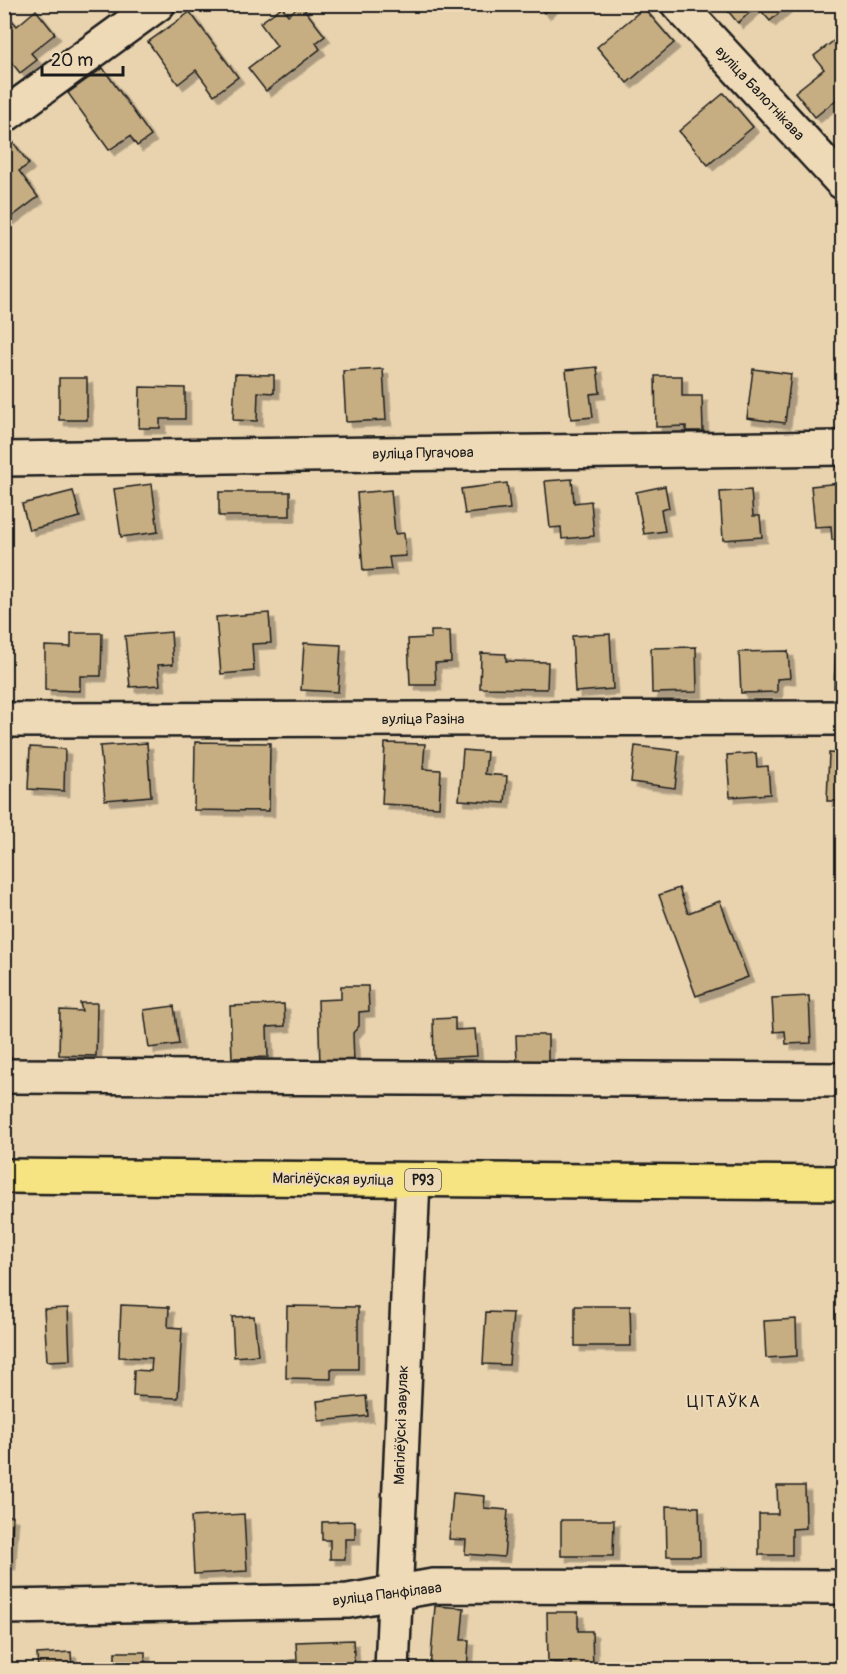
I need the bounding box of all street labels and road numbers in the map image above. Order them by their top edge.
street label: вуліца Балотнікава [711,42,808,145]
street label: вуліца Пугачова [372,443,474,464]
street label: вуліца Разіна [382,710,464,729]
street label: Магілёўская вуліца [272,1169,394,1190]
road number: Р93 [405,1169,441,1191]
street label: Магілёўскі завулак [390,1365,413,1485]
street label: вуліца Панфілава [331,1578,443,1611]

